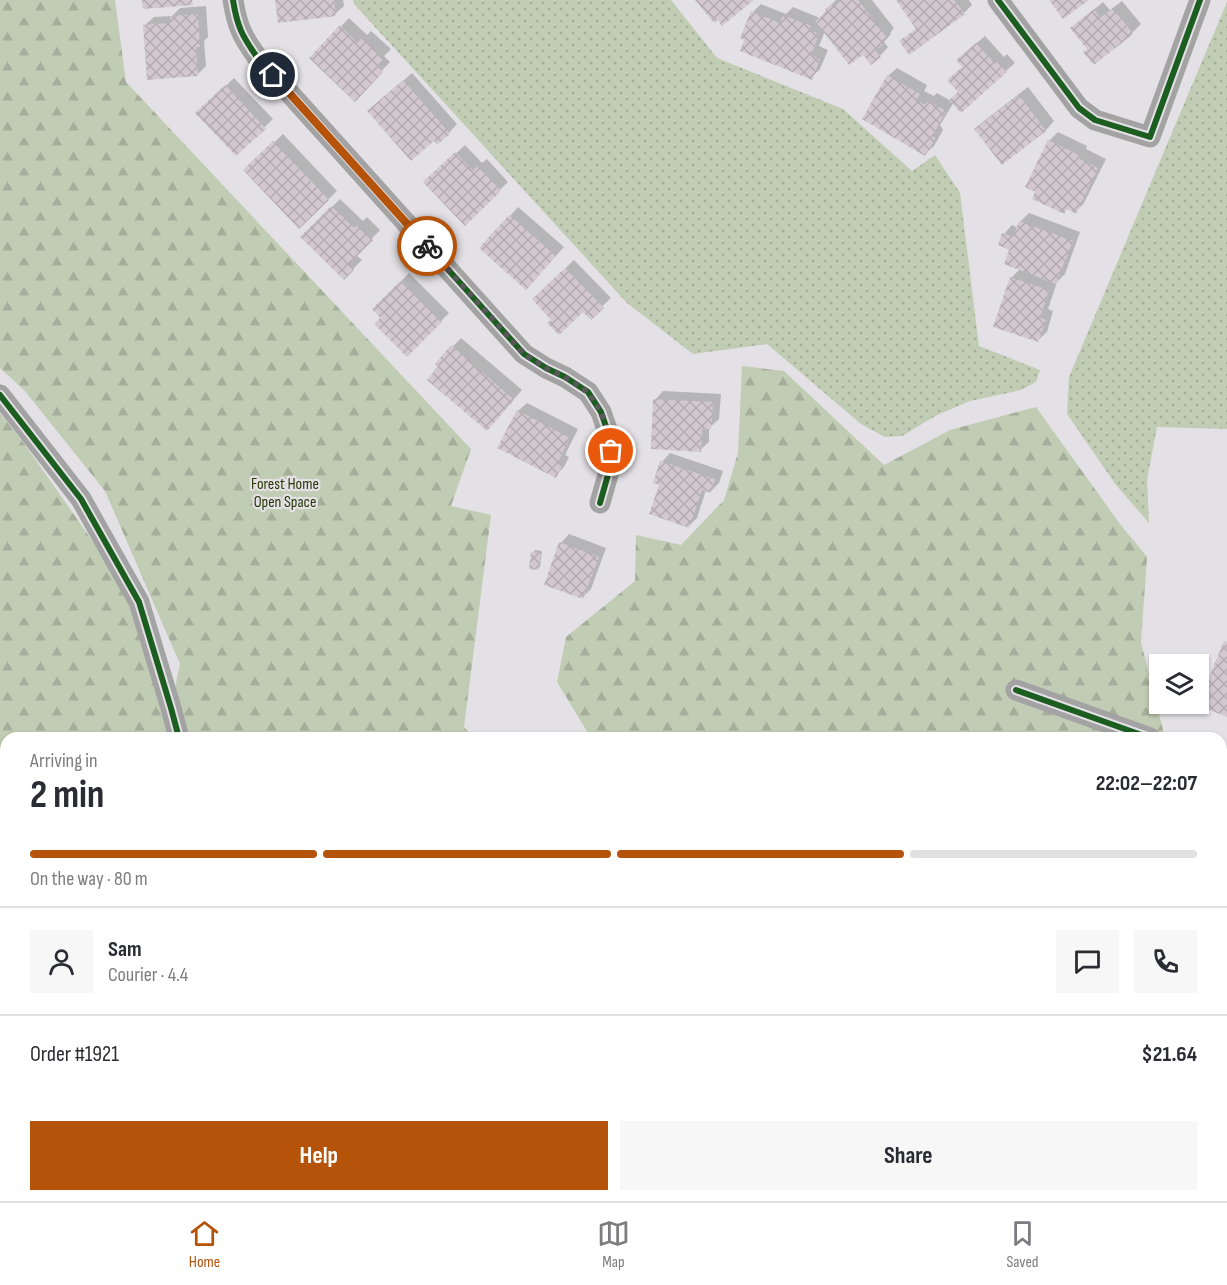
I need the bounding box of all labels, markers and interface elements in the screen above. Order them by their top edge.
pin [247,49,298,100]
icon: home [256,58,289,91]
courier [397,216,457,276]
icon: bike [411,230,444,263]
pin [585,425,636,476]
icon: bag [594,434,627,467]
park label: Forest Home Open Space [251,475,319,512]
map controls [1149,654,1209,714]
button: layers [1149,654,1209,714]
text: Arriving in [30,749,98,773]
text: 22:02–22:07 [1096,770,1197,797]
text: 2 min [30,772,104,819]
text: On the way · 80 m [30,867,148,891]
button: person [30,930,93,993]
button: chat [1056,930,1119,993]
button: phone [1134,930,1197,993]
text: Sam [108,936,142,963]
text: Courier · 4.4 [108,963,188,987]
text: Order #1921 [30,1041,119,1068]
text: $21.64 [1142,1041,1197,1068]
button: Help [30,1121,608,1190]
button: Share [620,1121,1197,1190]
tab: Home [188,1217,221,1272]
tab: Map [597,1217,630,1272]
tab: Saved [1006,1217,1039,1272]

